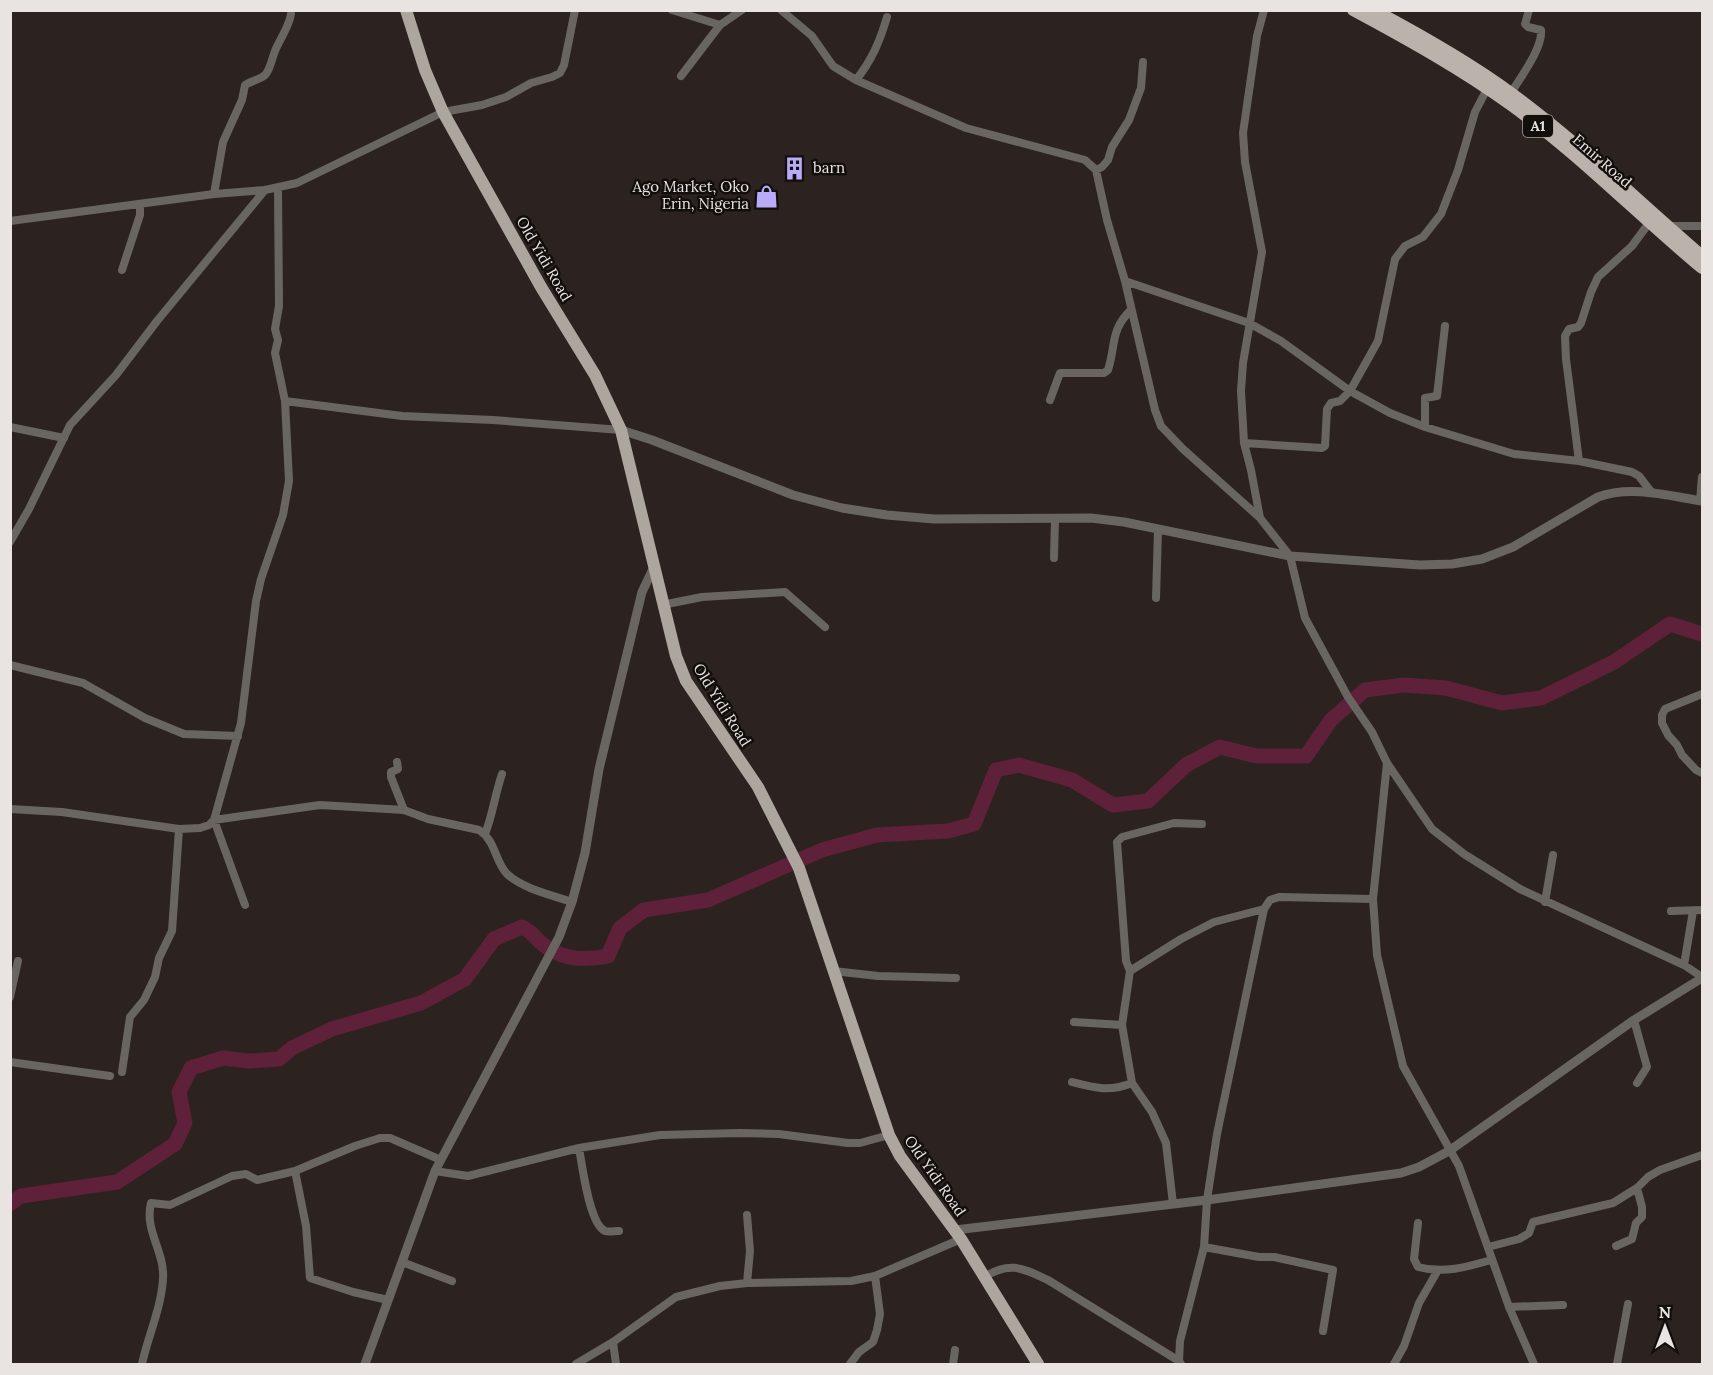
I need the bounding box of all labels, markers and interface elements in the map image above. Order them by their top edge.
road number: A1 [1523,115,1553,137]
street label: Emir Road [1569,130,1636,191]
building icon: barn [782,155,808,181]
place label: barn [813,158,845,177]
place label: Ago Market, Oko Erin, Nigeria [632,177,749,213]
shop icon: Ago Market, Oko Erin, Nigeria [754,183,780,209]
street label: Old Yidi Road [513,213,576,304]
street label: Old Yidi Road [689,660,756,750]
street label: Old Yidi Road [901,1132,970,1220]
north arrow [1635,1297,1695,1357]
text: N [1659,1302,1671,1322]

